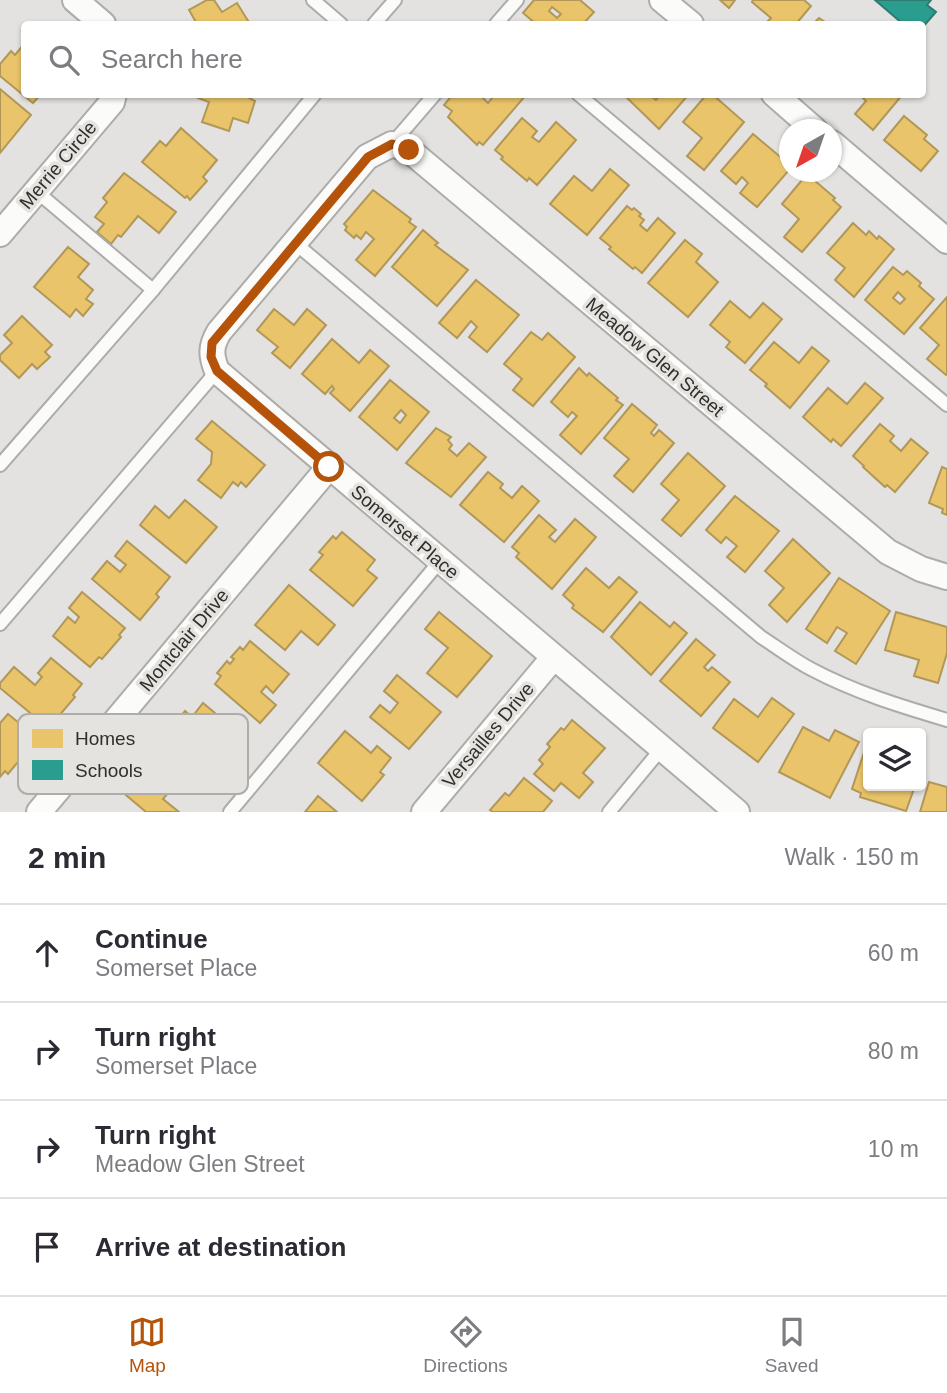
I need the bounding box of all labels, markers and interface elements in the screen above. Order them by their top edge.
search box [21,21,926,98]
icon: search [45,41,83,79]
text: Search here [101,44,243,74]
street label: Merrie Circle [15,117,101,213]
north arrow [779,119,842,182]
route end [393,134,424,165]
street label: Meadow Glen Street [582,293,729,421]
route start [313,451,344,482]
street label: Somerset Place [347,481,463,583]
street label: Montclair Drive [135,585,233,695]
street label: Versailles Drive [438,678,538,792]
legend [18,714,248,794]
text: Homes [75,728,135,749]
map controls [863,728,926,791]
button: layers [863,728,926,791]
text: Schools [75,760,143,781]
text: 2 min [28,841,106,874]
text: Walk · 150 m [784,844,919,870]
text: Continue [95,924,208,954]
icon: ahead [28,934,66,972]
text: 60 m [868,940,919,966]
text: Somerset Place [95,955,257,981]
text: Turn right [95,1022,216,1052]
icon: right [28,1032,66,1070]
text: 80 m [868,1038,919,1064]
text: Somerset Place [95,1053,257,1079]
text: Turn right [95,1120,216,1150]
icon: right [28,1130,66,1168]
text: 10 m [868,1136,919,1162]
text: Meadow Glen Street [95,1151,305,1177]
icon: arrive [28,1228,66,1266]
text: Arrive at destination [95,1232,346,1262]
tab: Map [128,1313,166,1377]
tab: Directions [423,1313,508,1377]
tab: Saved [765,1313,819,1377]

